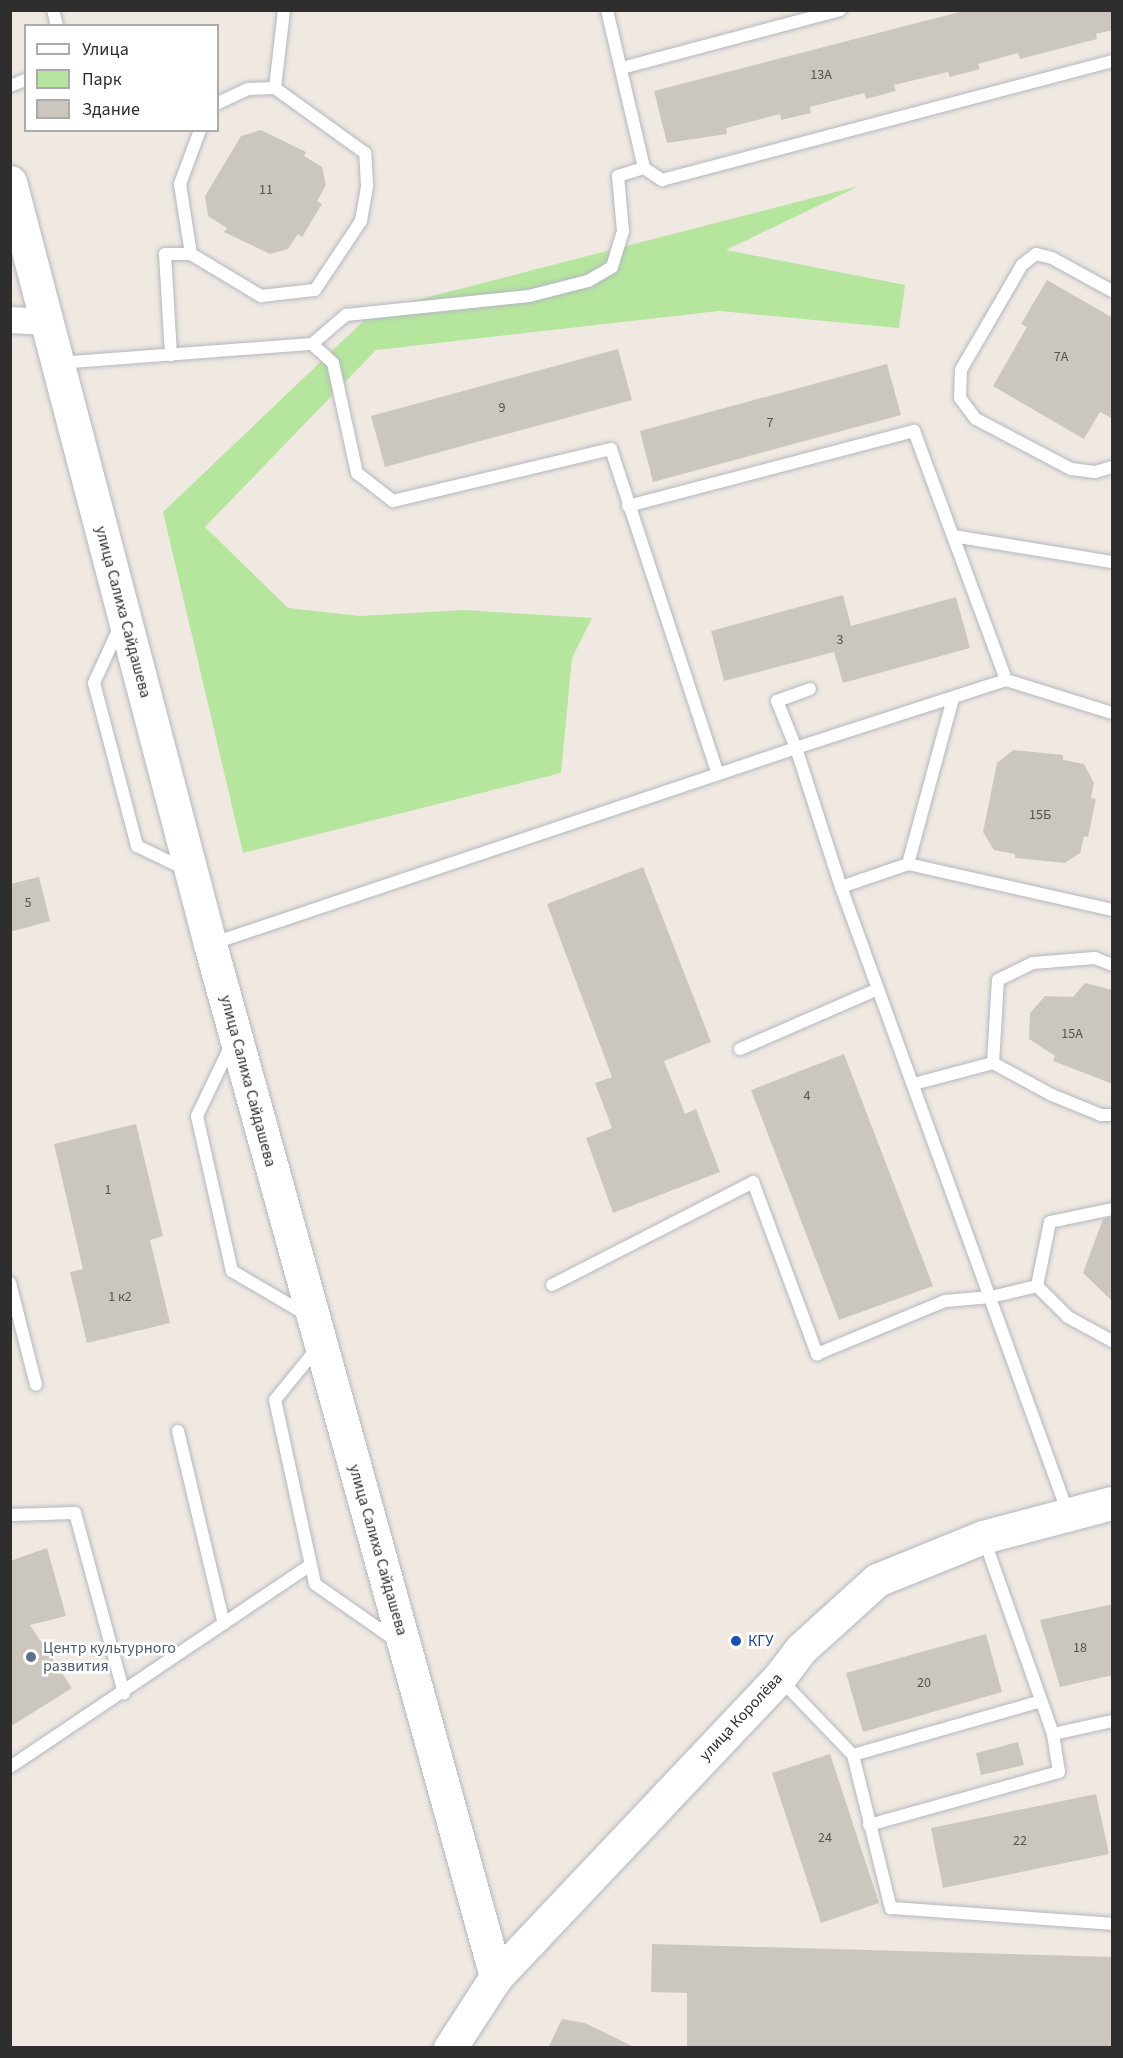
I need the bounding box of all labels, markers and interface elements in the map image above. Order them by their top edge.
legend [24,24,219,132]
text: Улица [82,37,129,62]
text: Парк [82,67,122,92]
house number: 13А [810,67,832,83]
text: Здание [82,97,140,122]
house number: 11 [259,182,273,198]
house number: 7А [1054,349,1068,365]
house number: 9 [499,400,505,416]
house number: 7 [767,415,773,431]
street label: улица Салиха Сайдашева [91,524,155,700]
house number: 3 [837,632,843,648]
house number: 15Б [1029,807,1051,823]
house number: 5 [25,895,31,911]
street label: улица Салиха Сайдашева [216,993,280,1169]
house number: 15А [1061,1026,1083,1042]
house number: 4 [804,1088,810,1104]
house number: 1 [105,1182,111,1198]
house number: 1 к2 [108,1289,132,1305]
street label: улица Салиха Сайдашева [344,1462,412,1638]
place label: КГУ [748,1631,773,1651]
marker: КГУ [729,1634,743,1648]
place label: Центр культурного развития [43,1638,176,1676]
house number: 18 [1073,1640,1087,1656]
marker: Центр культурного развития [24,1650,38,1664]
street label: улица Королёва [695,1669,787,1765]
house number: 20 [917,1675,931,1691]
house number: 24 [818,1830,832,1846]
house number: 22 [1013,1833,1027,1849]

